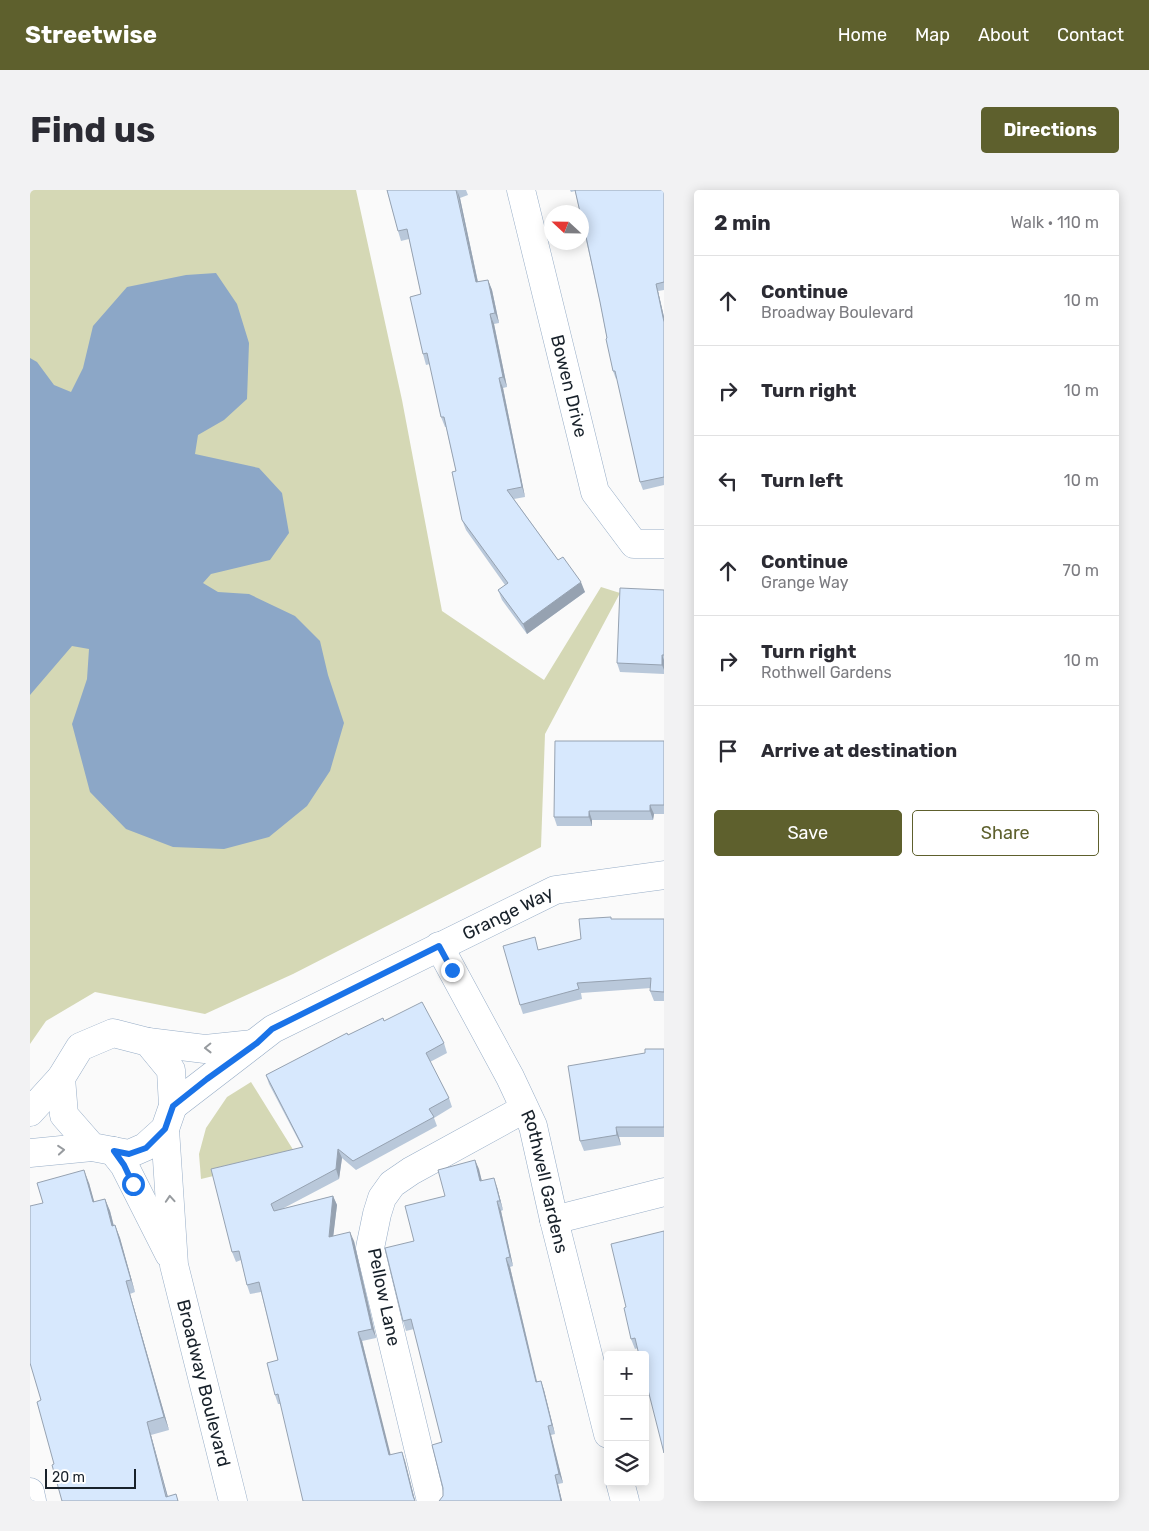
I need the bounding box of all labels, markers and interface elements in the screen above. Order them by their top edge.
text: Streetwise [25,21,157,49]
text: Home [838,24,887,46]
text: Map [915,24,950,46]
text: About [978,24,1029,46]
text: Contact [1057,24,1124,46]
button: Directions [981,107,1119,153]
text: Find us [30,109,155,151]
north arrow [544,205,589,250]
text: 2 min [714,210,771,235]
text: Walk · 110 m [1011,213,1099,232]
text: Continue [761,280,848,303]
icon: ahead [714,287,742,315]
text: 10 m [1064,291,1099,310]
text: Broadway Boulevard [761,303,914,322]
street label: Bowen Drive [546,333,592,440]
icon: right [714,377,742,405]
text: Turn right [761,379,856,402]
text: 10 m [1064,381,1099,400]
icon: left [714,467,742,495]
text: Turn left [761,469,843,492]
text: 10 m [1064,471,1099,490]
text: Continue [761,550,848,573]
icon: ahead [714,557,742,585]
text: 70 m [1062,561,1099,580]
text: Grange Way [761,573,849,592]
text: Turn right [761,640,856,663]
icon: right [714,647,742,675]
text: 10 m [1064,651,1099,670]
text: Rothwell Gardens [761,663,892,682]
icon: arrive [714,737,742,765]
text: Arrive at destination [761,739,957,762]
button: Save [714,810,902,856]
button: Share [912,810,1099,856]
street label: Grange Way [459,882,557,945]
route end [441,959,464,982]
one-way arrow [204,1043,212,1053]
street label: Rothwell Gardens [516,1106,573,1256]
one-way arrow [57,1144,65,1155]
route start [122,1173,145,1196]
one-way arrow [164,1194,175,1202]
street label: Pellow Lane [363,1246,405,1348]
street label: Broadway Boulevard [172,1297,235,1469]
map controls [604,1351,649,1486]
button: + [604,1351,649,1396]
button: − [604,1396,649,1441]
button: layers [604,1441,649,1486]
scale bar [45,1466,136,1489]
text: 20 m [52,1469,85,1486]

